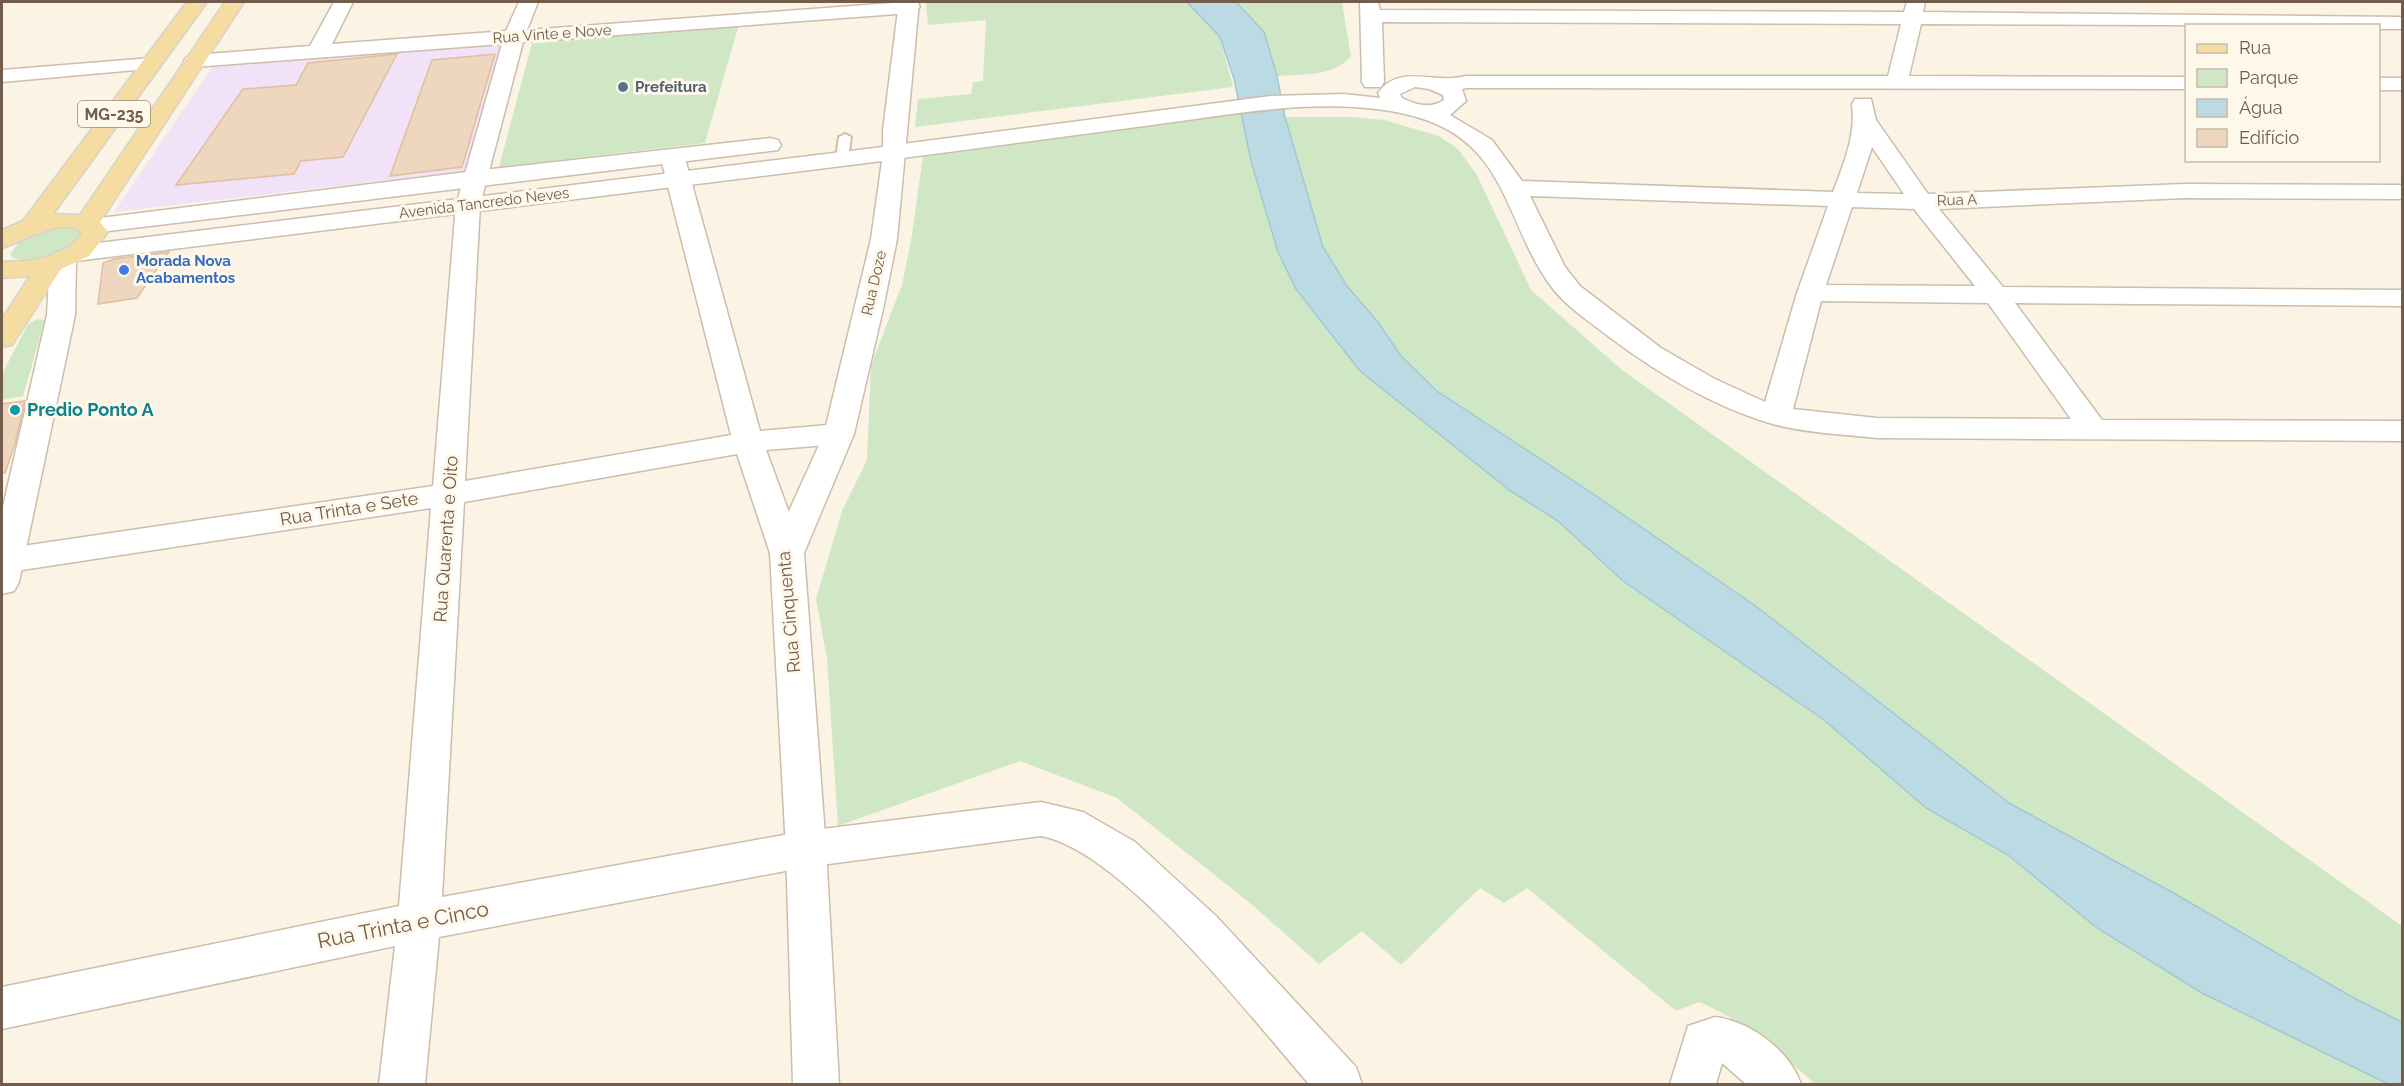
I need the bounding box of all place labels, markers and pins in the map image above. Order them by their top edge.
place label: Prefeitura [635,78,707,96]
marker: Prefeitura [616,80,630,94]
place label: Morada Nova Acabamentos [136,252,235,287]
marker: Morada Nova Acabamentos [117,263,131,277]
place label: Predio Ponto A [27,399,154,420]
marker: Predio Ponto A [8,403,22,417]

